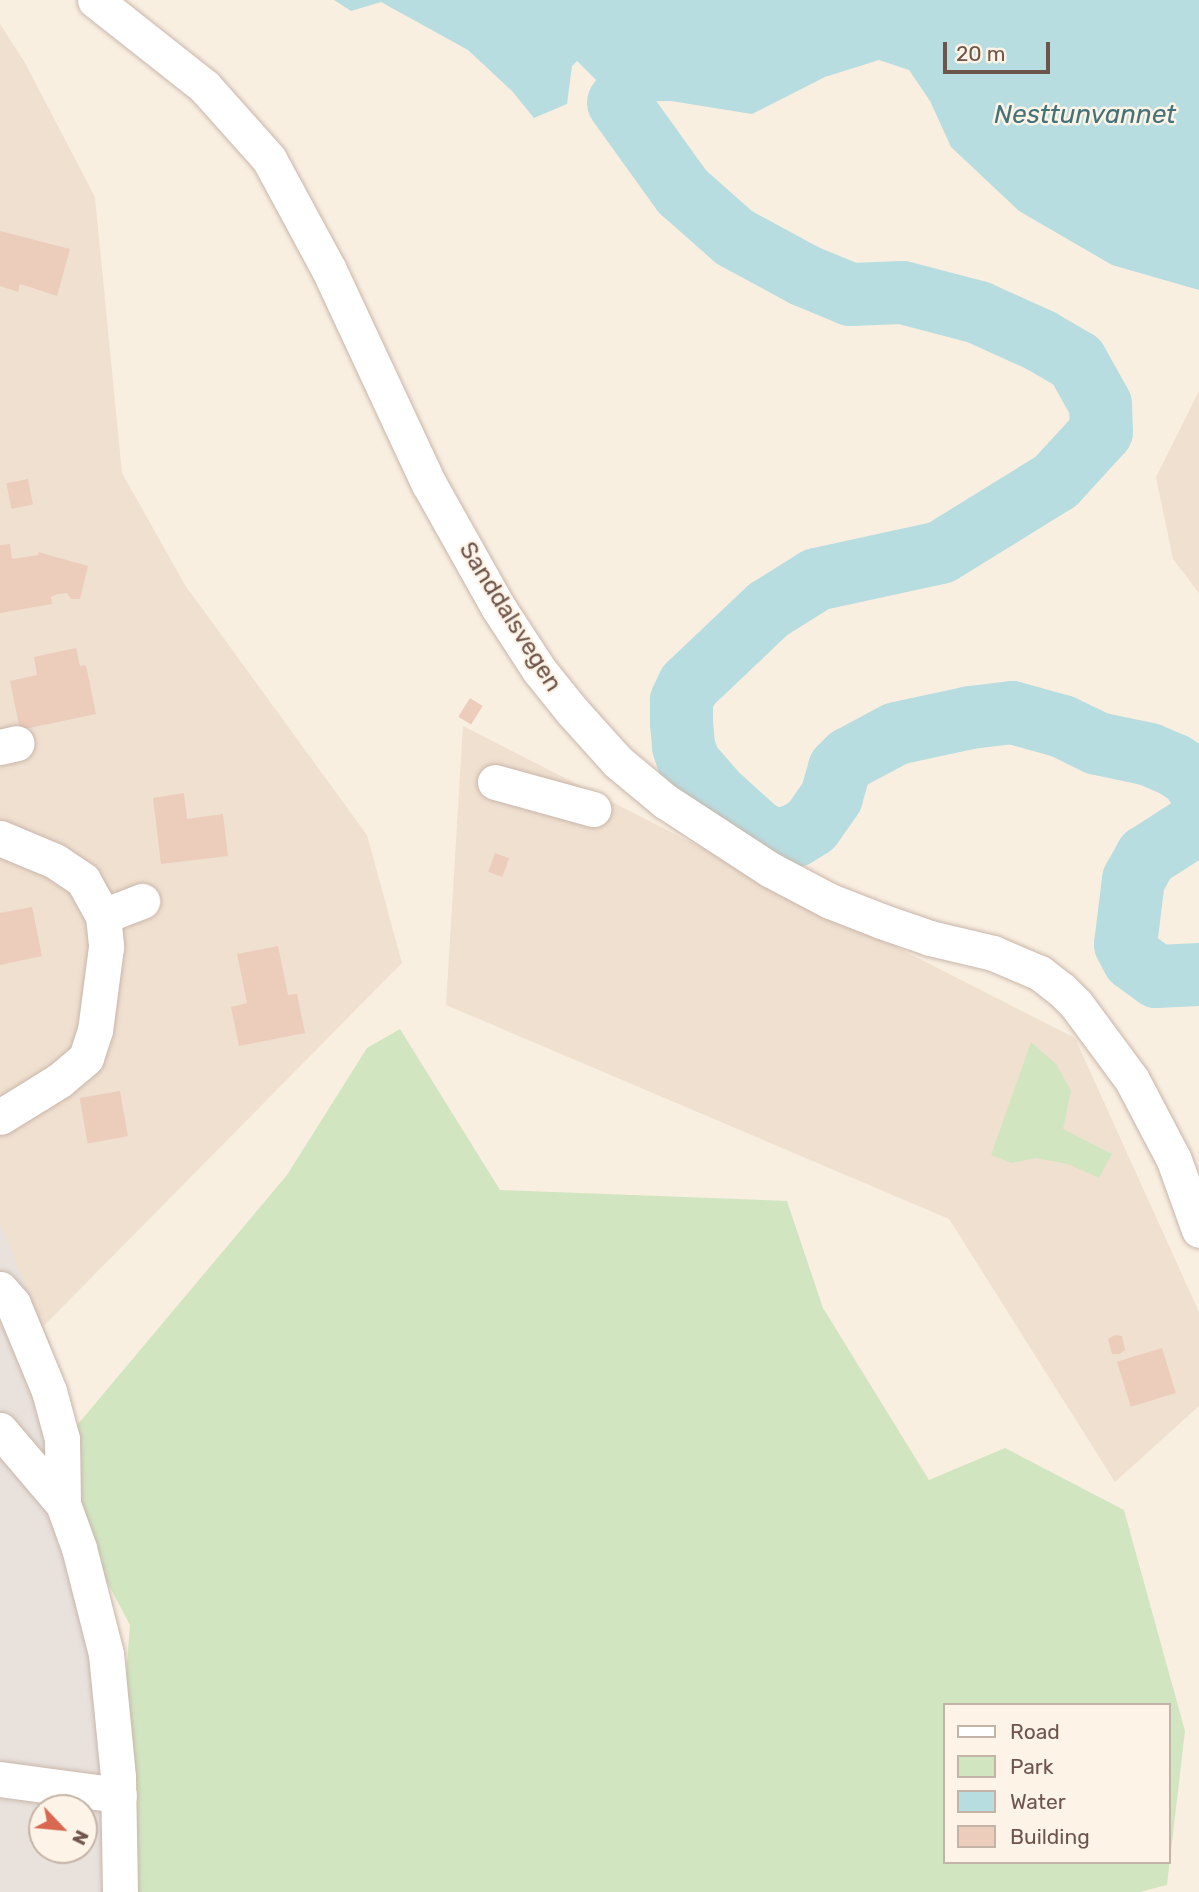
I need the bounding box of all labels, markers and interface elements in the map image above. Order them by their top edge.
scale bar [947,28,1054,72]
text: 20 m [956,41,1005,66]
water label: Nesttunvannet [994,99,1176,131]
street label: Sanddalsvegen [453,537,567,697]
legend [944,1703,1171,1864]
text: Road [1010,1719,1060,1744]
text: Park [1010,1754,1054,1779]
text: Water [1010,1789,1066,1814]
north arrow [28,1794,98,1864]
text: Building [1010,1824,1090,1849]
text: N [67,1826,94,1849]

